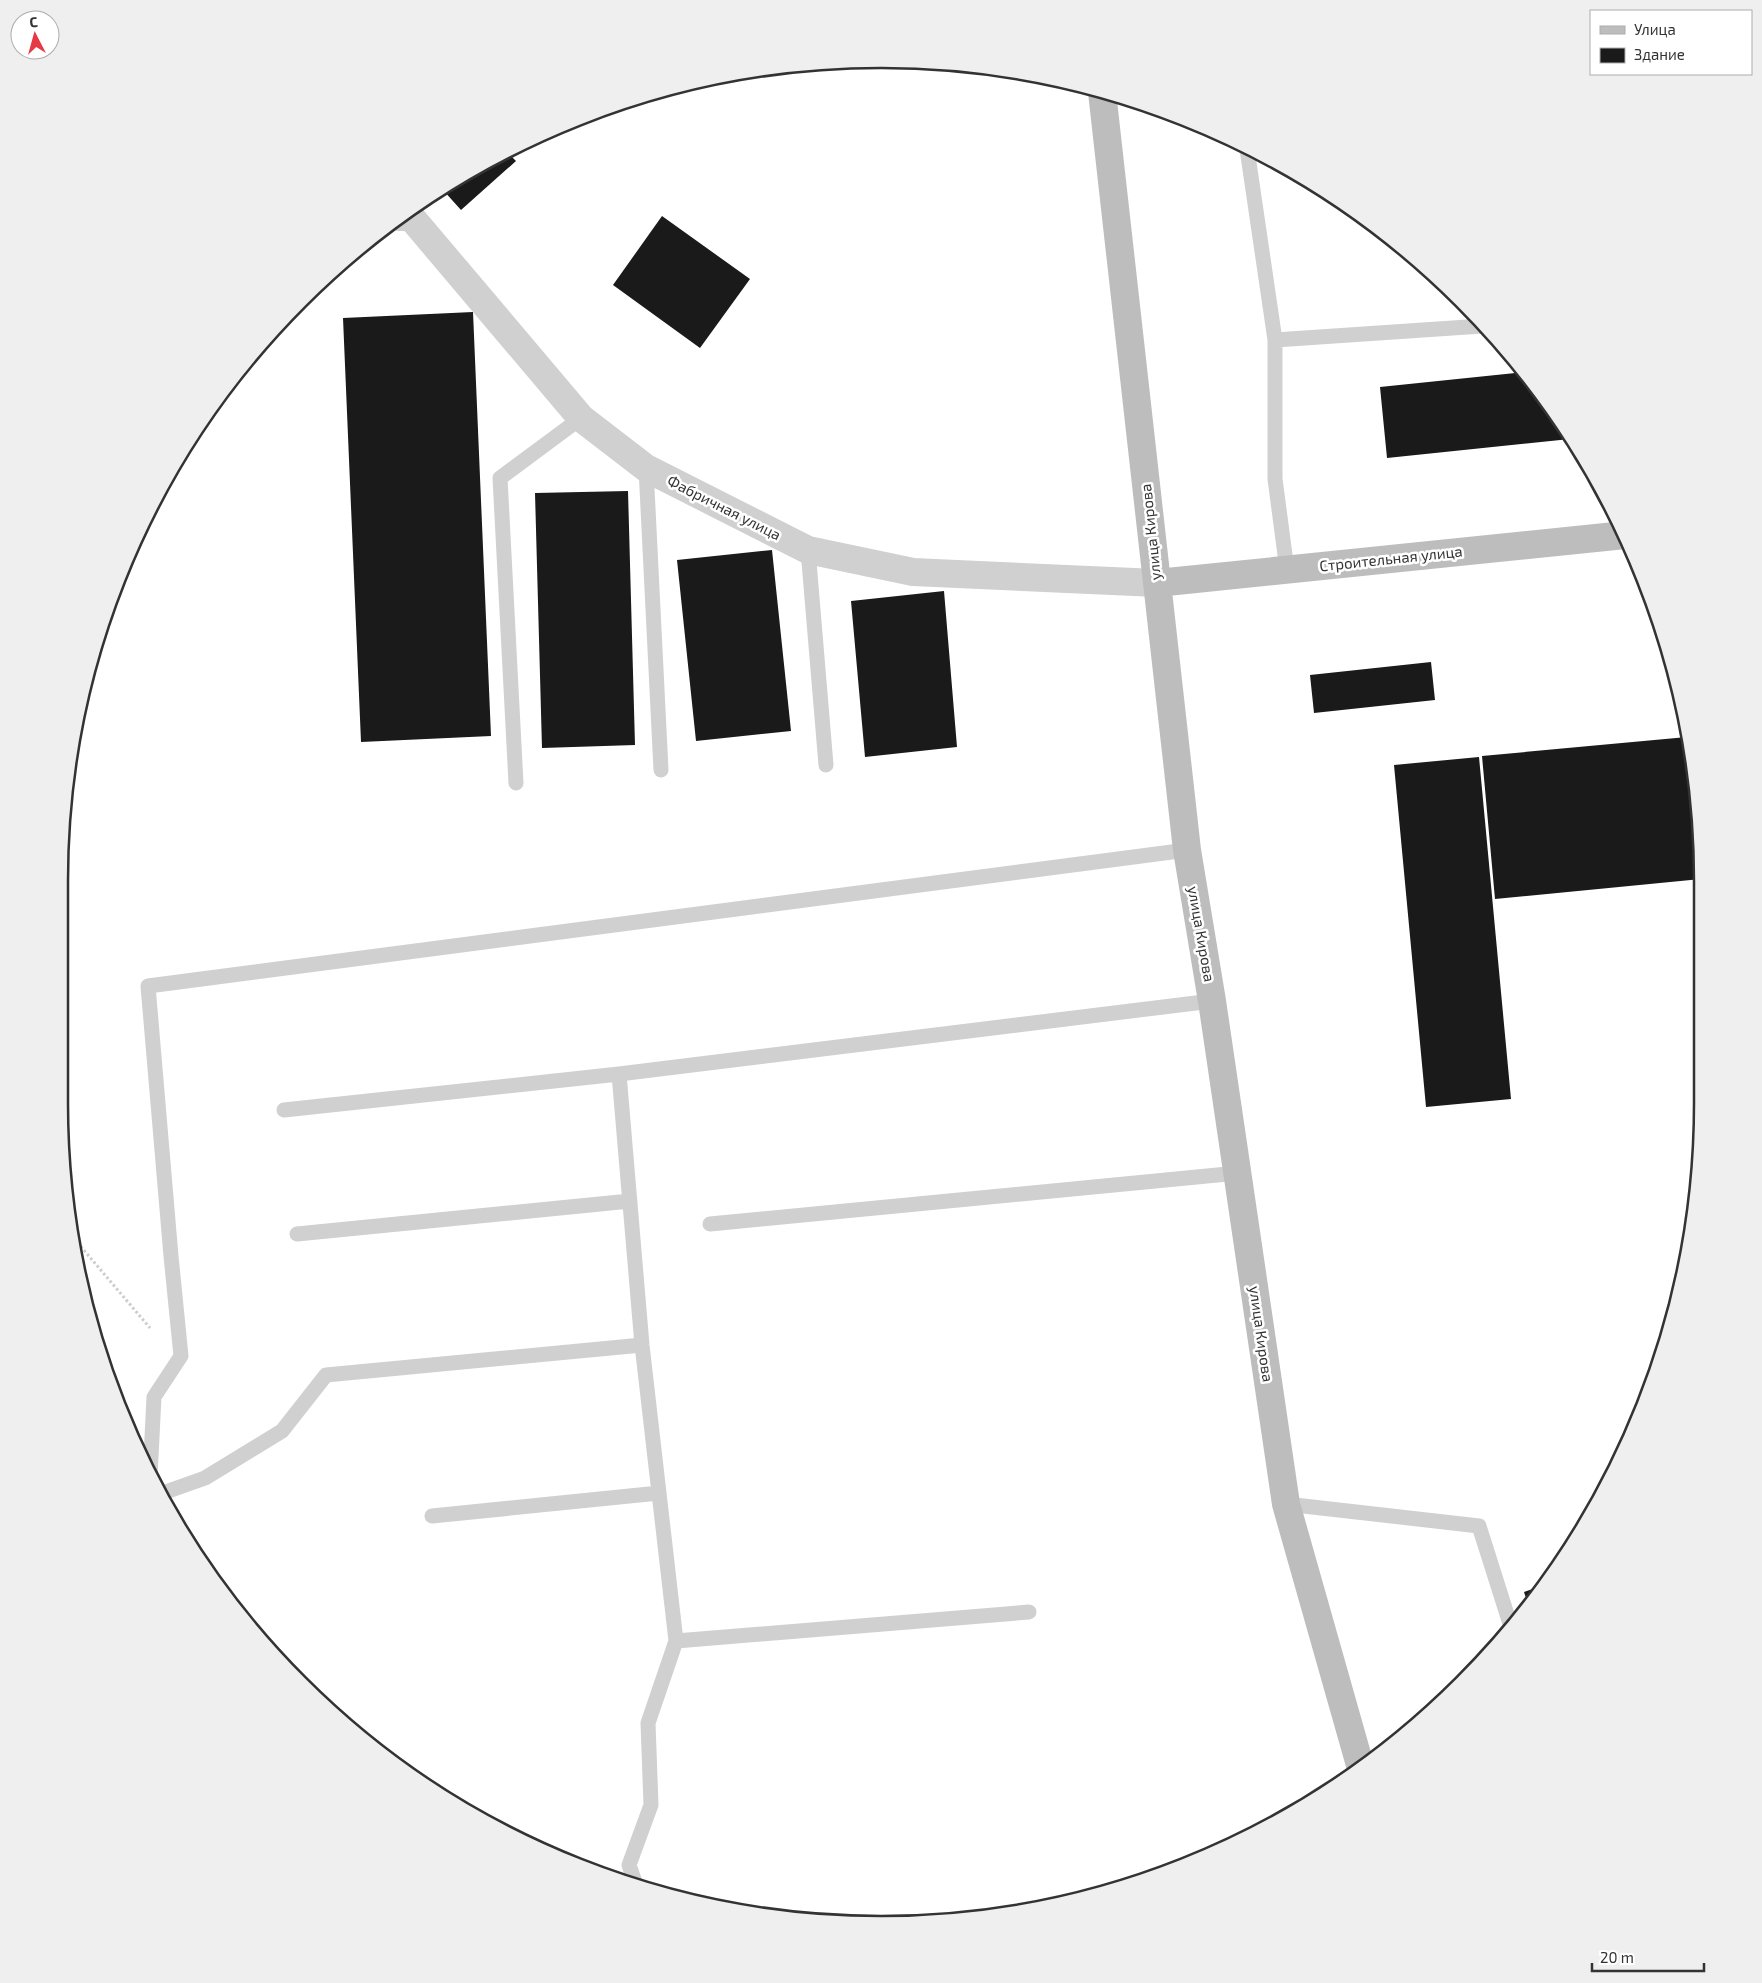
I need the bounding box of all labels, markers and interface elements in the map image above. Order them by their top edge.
north arrow [10,10,60,60]
legend [1590,10,1752,75]
text: С [29,13,39,30]
text: Улица [1634,20,1676,38]
text: Здание [1634,45,1685,63]
street label: Фабричная улица [664,471,784,544]
street label: улица Кирова [1136,483,1165,581]
street label: Строительная улица [1318,542,1464,575]
street label: улица Кирова [1184,885,1219,983]
street label: улица Кирова [1245,1285,1278,1383]
scale bar [1592,1940,1704,1972]
text: 20 m [1600,1948,1634,1966]

